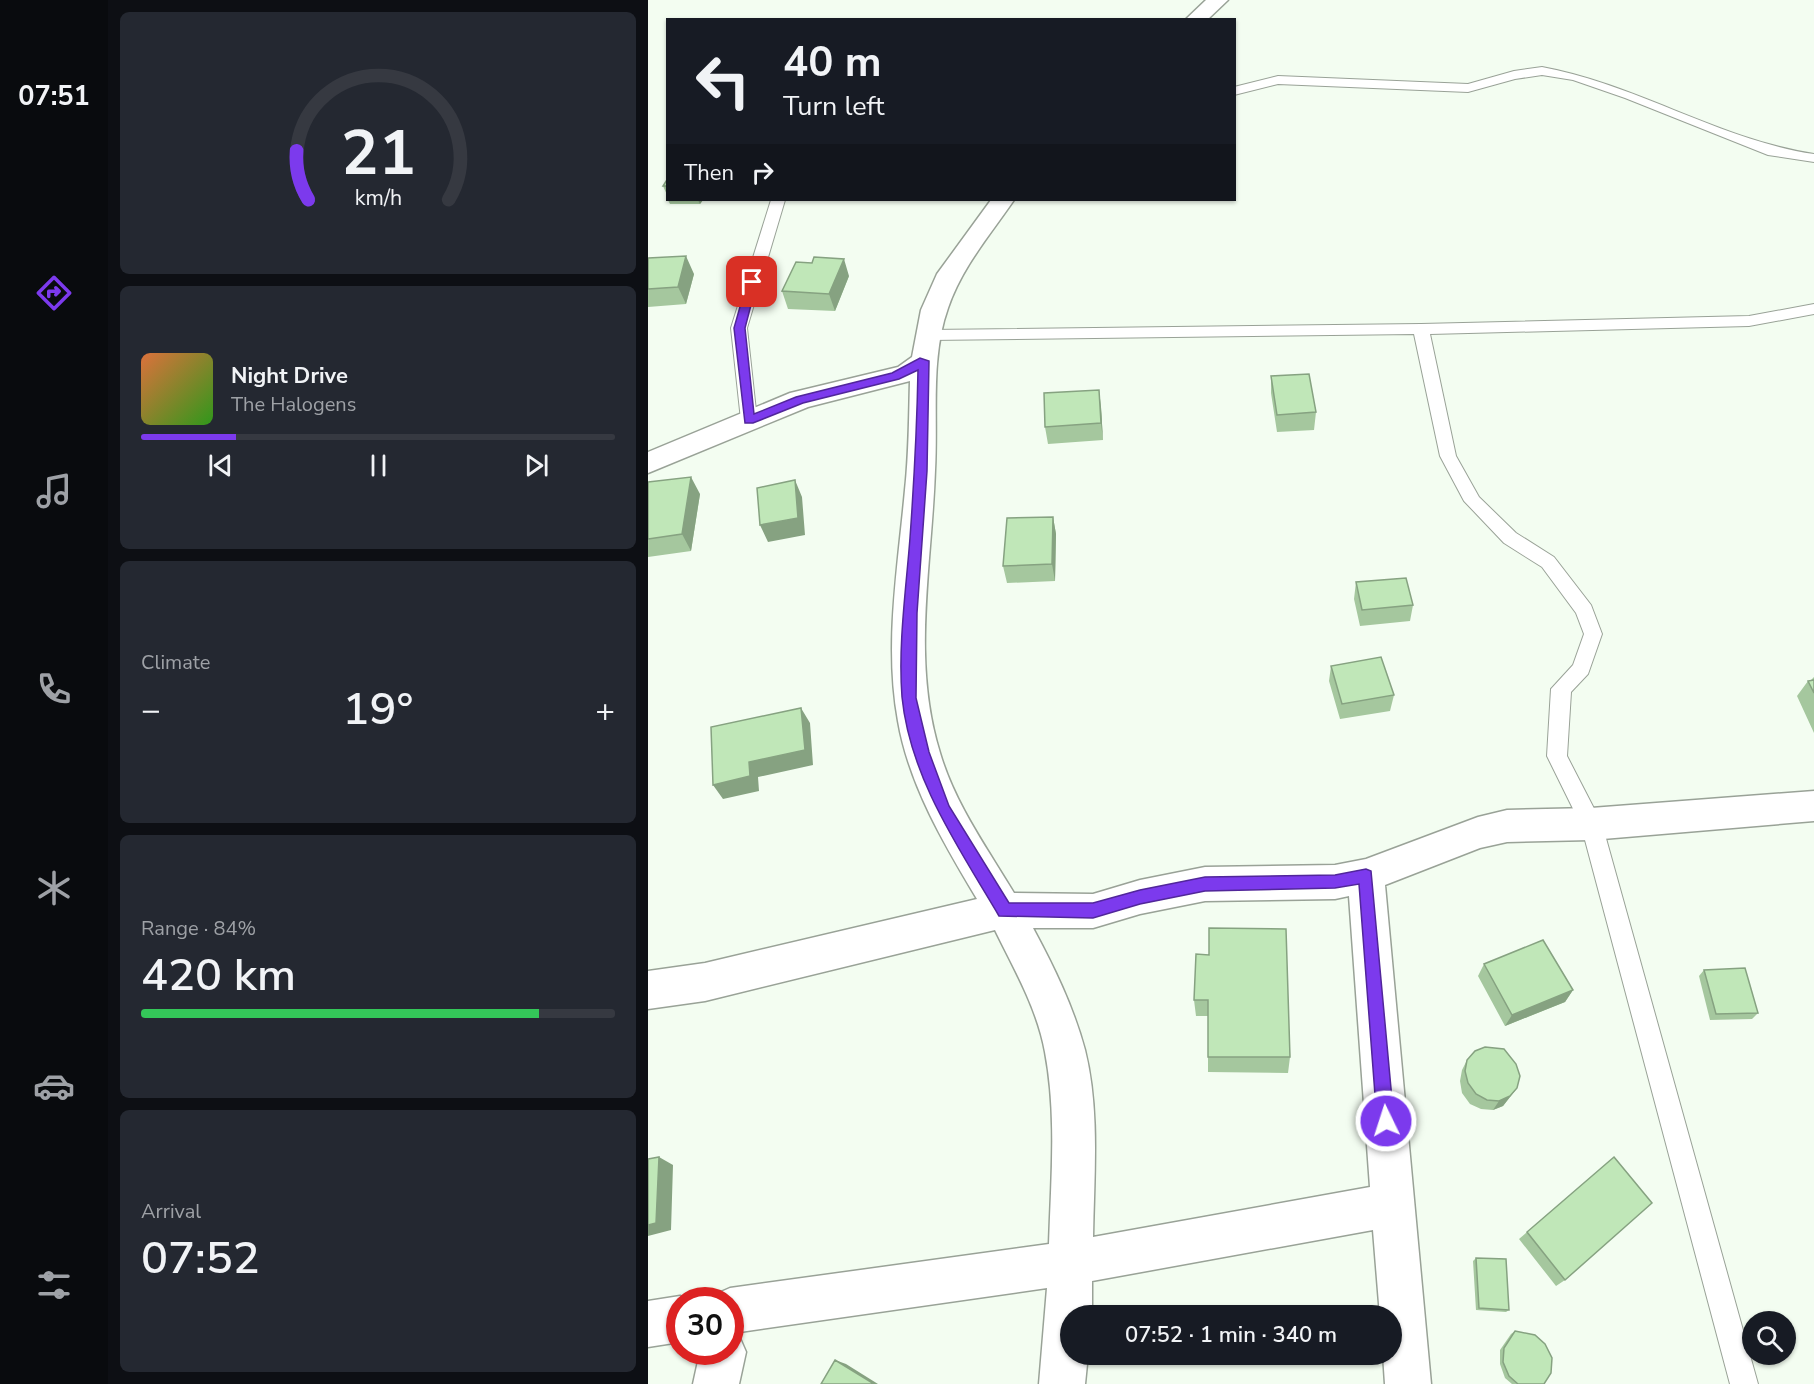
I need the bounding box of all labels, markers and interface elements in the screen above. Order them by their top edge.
text: 40 m [783,34,882,91]
icon: left [684,42,762,120]
text: 07:51 [18,78,90,115]
text: Turn left [783,88,884,125]
text: 21 [341,111,415,196]
icon: right [746,156,779,189]
text: Then [684,158,734,188]
text: km/h [354,184,402,214]
pin [726,256,777,307]
icon: arrive [735,265,768,298]
icon: directions [33,272,75,314]
text: Night Drive [231,361,348,391]
text: The Halogens [231,391,356,418]
icon: previous [204,449,237,482]
icon: pause [362,449,395,482]
icon: next [520,449,553,482]
icon: music [33,470,75,512]
text: Climate [141,649,210,676]
icon: phone [33,668,75,710]
text: 19° [343,679,413,740]
text: − [141,688,161,733]
text: + [595,688,615,733]
icon: climate [33,867,75,909]
text: Range · 84% [141,915,256,942]
text: 420 km [141,945,296,1006]
icon: car [33,1065,75,1107]
position arrow [1354,1089,1418,1153]
text: Arrival [141,1198,201,1225]
text: 07:52 [141,1228,260,1289]
icon: filters [33,1264,75,1306]
speed limit sign: 30 [666,1287,744,1365]
map controls [1742,1311,1796,1365]
button: search [1742,1311,1796,1365]
text: 07:52 · 1 min · 340 m [1125,1320,1337,1350]

